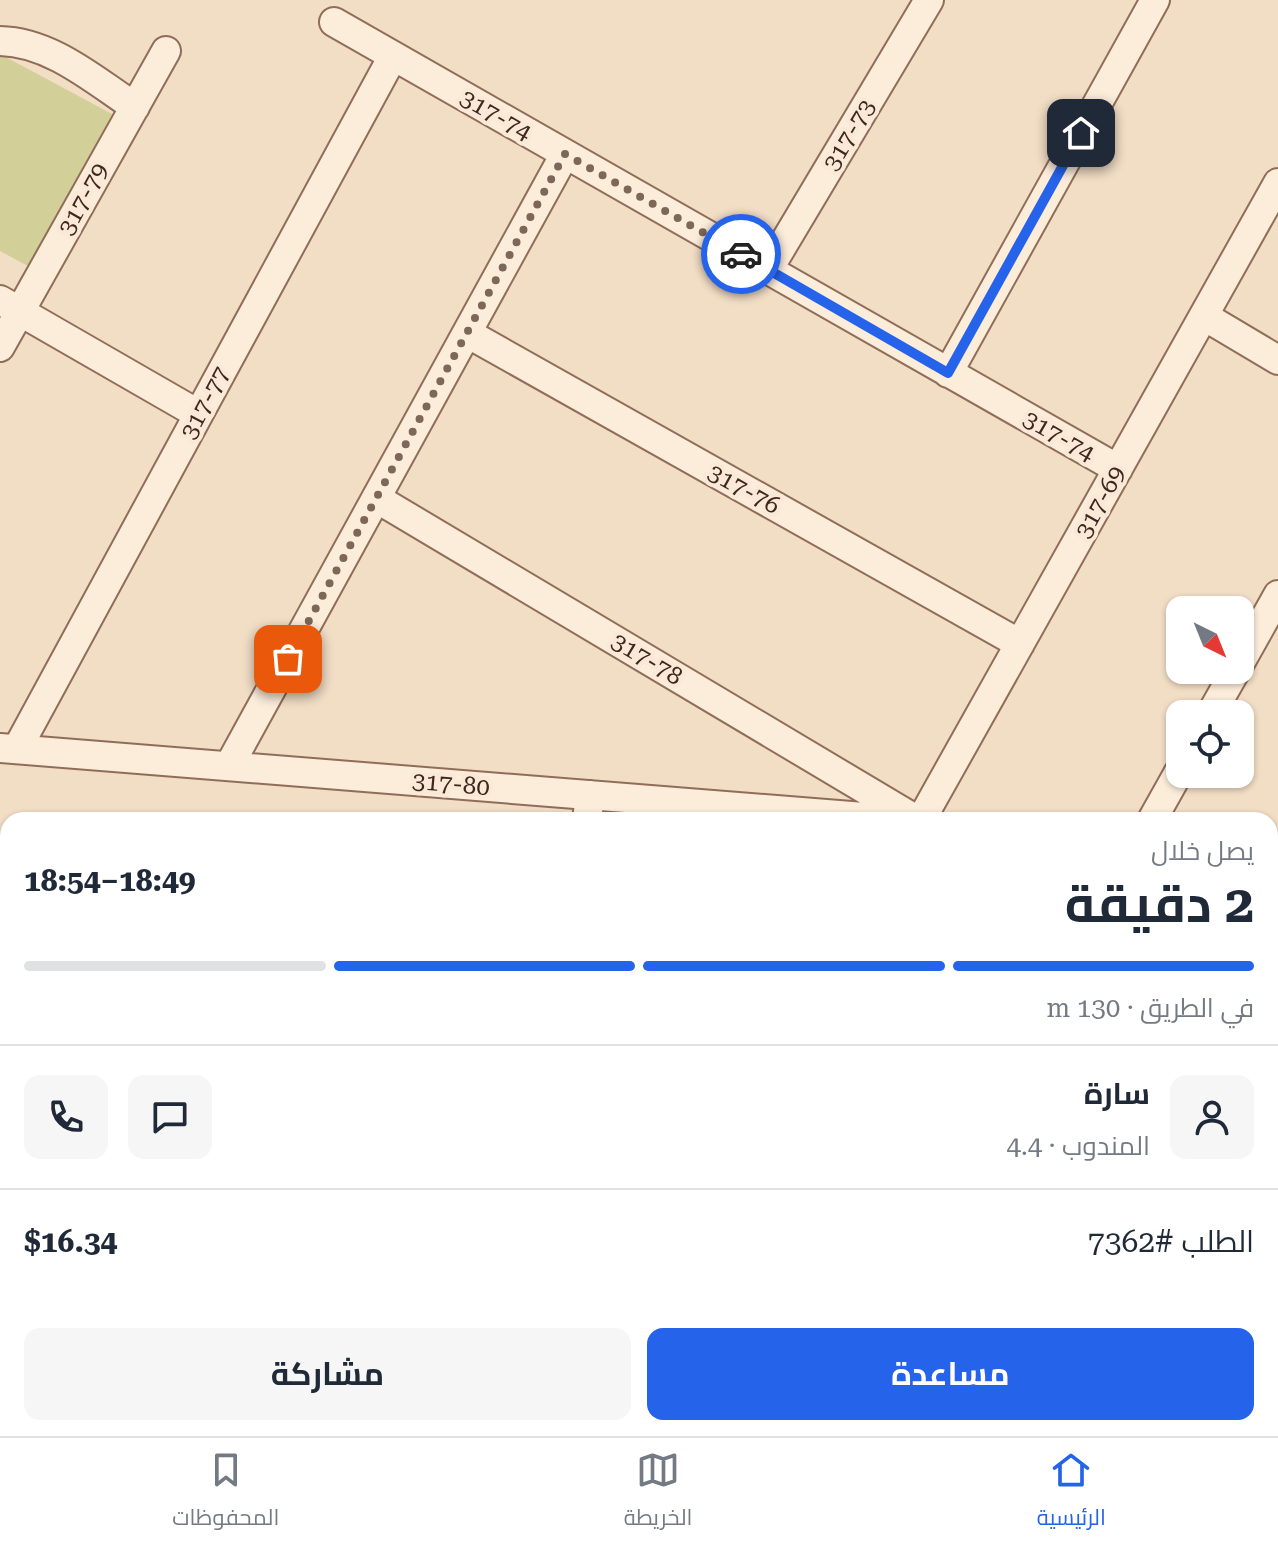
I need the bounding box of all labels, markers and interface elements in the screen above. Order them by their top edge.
street label: 317-74 [455,83,537,147]
street label: 317-73 [817,94,881,176]
pin [1047,99,1115,167]
icon: home [1059,111,1103,155]
street label: 317-79 [52,158,114,240]
courier [701,214,781,294]
icon: car [719,232,763,276]
street label: 317-77 [174,362,236,444]
street label: 317-74 [1018,404,1100,468]
street label: 317-76 [703,458,785,520]
street label: 317-69 [1069,461,1131,543]
north arrow [1166,596,1254,684]
map controls [1166,596,1254,788]
pin [254,625,322,693]
street label: 317-78 [606,627,688,691]
icon: bag [266,637,310,681]
button: locate [1166,700,1254,788]
street label: 317-80 [411,767,491,801]
text: يصل خلال [1151,836,1254,866]
text: 18:49–18:54 [24,863,196,898]
text: 2 دقيقة [1065,874,1254,935]
text: في الطريق · 130 m [1046,993,1254,1023]
button: phone [24,1075,108,1159]
button: chat [128,1075,212,1159]
button: person [1170,1075,1254,1159]
text: سارة [1084,1076,1150,1111]
text: المندوب · 4.4 [1006,1131,1150,1161]
text: $16.34 [24,1224,117,1259]
text: الطلب #7362 [1088,1224,1254,1259]
button: مشاركة [24,1328,631,1420]
button: مساعدة [647,1328,1254,1420]
tab: المحفوظات [172,1448,279,1538]
tab: الخريطة [624,1448,692,1538]
tab: الرئيسية [1037,1448,1106,1538]

